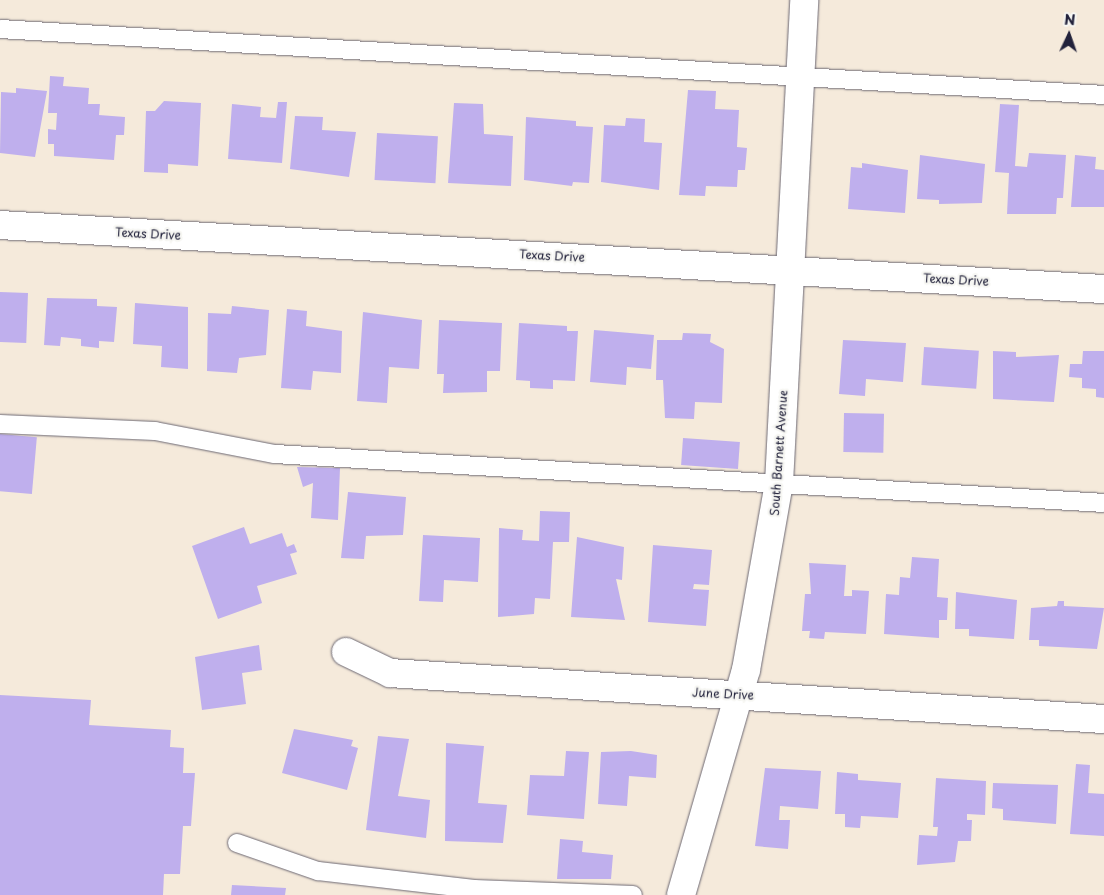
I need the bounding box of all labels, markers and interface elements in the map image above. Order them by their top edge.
text: N [1064,9,1076,30]
north arrow [1044,10,1094,60]
street label: Texas Drive [115,225,181,243]
street label: Texas Drive [519,247,585,265]
street label: Texas Drive [923,271,989,289]
street label: South Barnett Avenue [767,389,791,517]
street label: June Drive [692,685,754,703]

